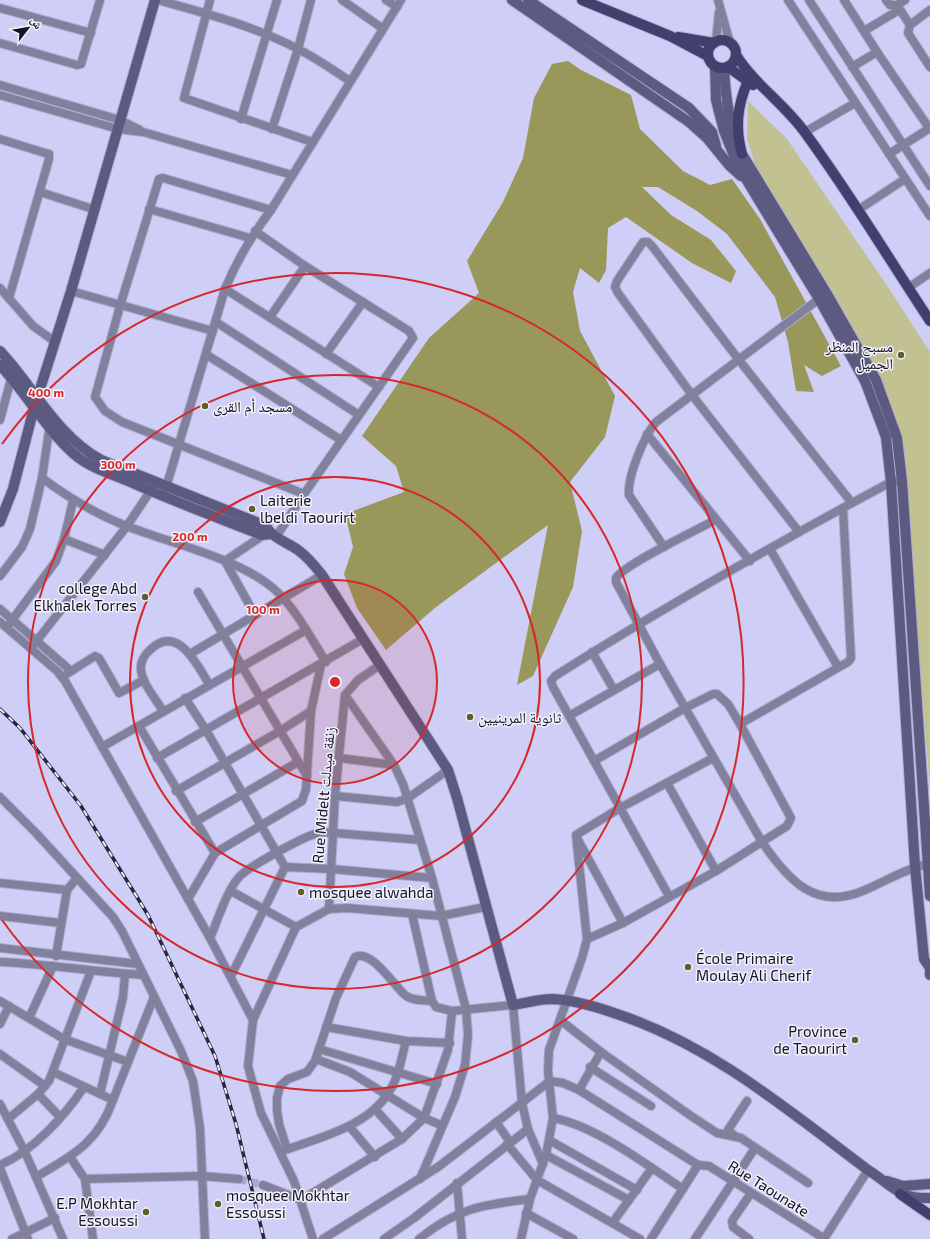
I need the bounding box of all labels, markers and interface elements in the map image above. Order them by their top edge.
north arrow [8,8,48,48]
text: ش [27,14,46,32]
place label: مسبح المنظر الجميل [825,337,893,374]
marker: مسبح المنظر الجميل [896,350,906,360]
text: 400 m [28,385,64,399]
place label: مسجد أم القرى [213,397,293,417]
marker: مسجد أم القرى [200,401,210,411]
text: 300 m [100,457,136,471]
place label: Laiterie lbeldi Taourirt [260,491,355,526]
marker: Laiterie lbeldi Taourirt [247,504,257,514]
text: 200 m [172,529,208,543]
place label: college Abd Elkhalek Torres [33,579,137,614]
marker: college Abd Elkhalek Torres [140,592,150,602]
text: 100 m [246,602,280,616]
centre of rings [328,675,342,689]
place label: ثانوية المرينيين [478,708,561,728]
marker: ثانوية المرينيين [465,712,475,722]
street label: Rue Midelt زنقة ميدلت [308,726,339,864]
place label: mosquee alwahda [309,883,433,901]
marker: mosquee alwahda [296,887,306,897]
place label: École Primaire Moulay Ali Cherif [696,949,811,984]
marker: École Primaire Moulay Ali Cherif [683,962,693,972]
place label: Province de Taourirt [773,1022,847,1057]
marker: Province de Taourirt [850,1035,860,1045]
street label: Rue Taounate [725,1156,813,1220]
place label: mosquee Mokhtar Essoussi [226,1186,350,1221]
place label: E.P Mokhtar Essoussi [56,1194,138,1229]
marker: mosquee Mokhtar Essoussi [213,1199,223,1209]
marker: E.P Mokhtar Essoussi [141,1207,151,1217]

